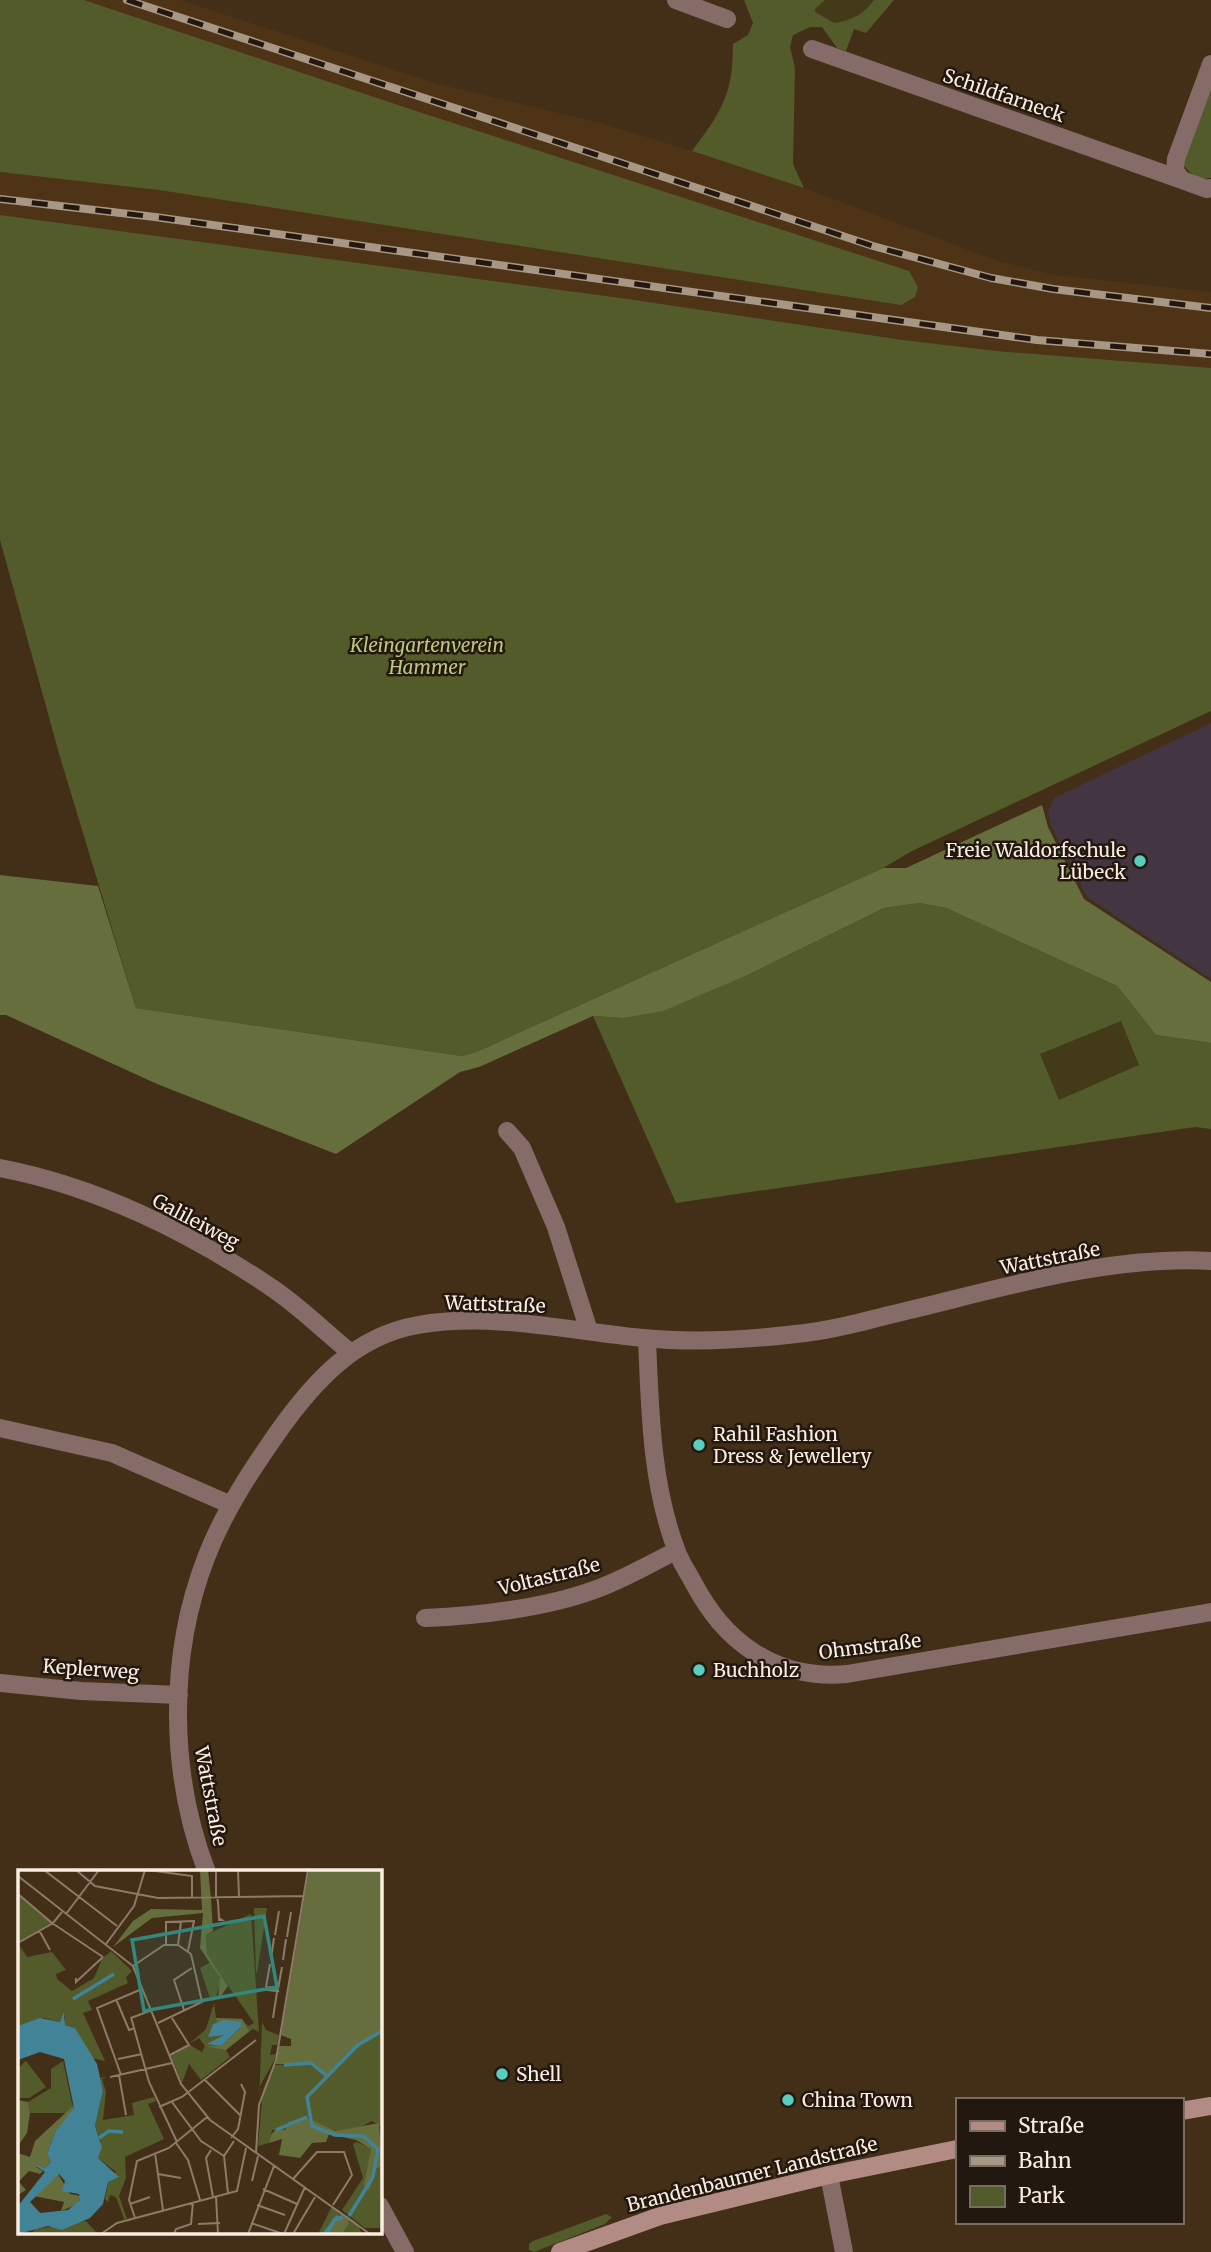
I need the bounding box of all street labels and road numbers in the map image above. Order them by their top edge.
street label: Schildfarneck [940,63,1068,127]
street label: Galileiweg [148,1188,244,1254]
street label: Wattstraße [997,1237,1102,1280]
street label: Wattstraße [443,1290,546,1318]
street label: Voltastraße [495,1552,602,1600]
street label: Ohmstraße [817,1628,923,1664]
street label: Keplerweg [42,1654,141,1684]
street label: Wattstraße [189,1743,232,1848]
street label: Brandenbaumer Landstraße [624,2131,880,2217]

